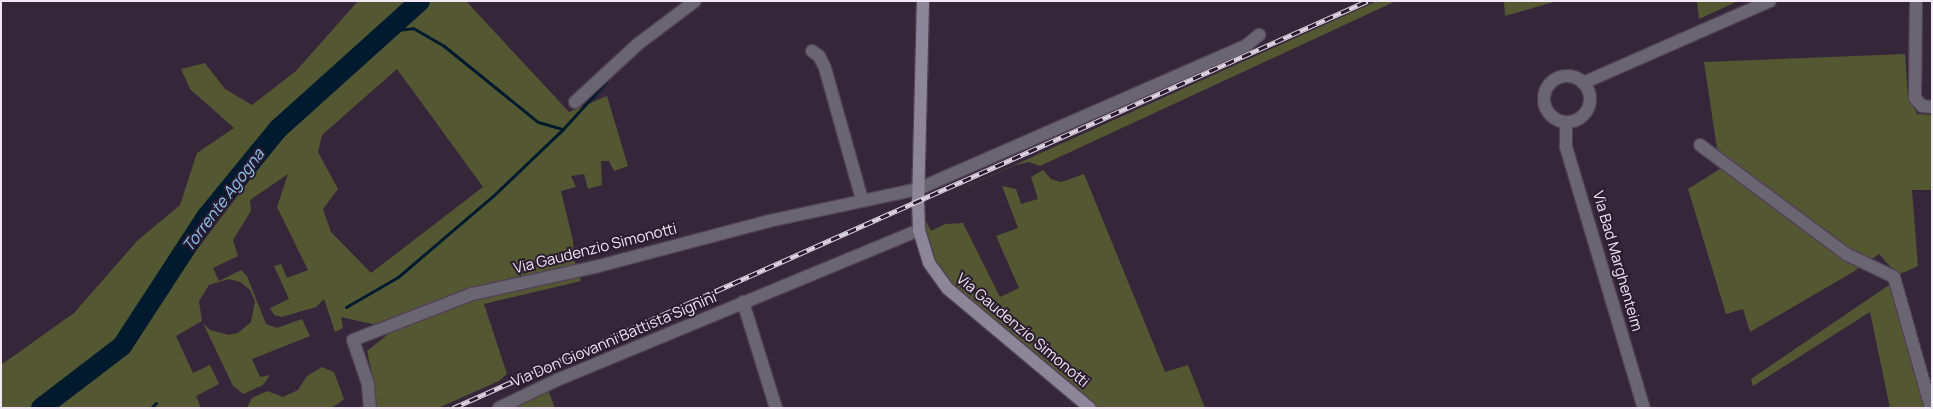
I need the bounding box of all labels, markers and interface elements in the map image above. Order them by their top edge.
water label: Torrente Agogna [178,145,268,255]
street label: Via Bad Marghenteim [1589,189,1647,333]
street label: Via Gaudenzio Simonotti [511,219,679,277]
street label: Via Gaudenzio Simonotti [953,269,1093,391]
street label: Via Don Giovanni Battista Signini [509,288,719,390]

